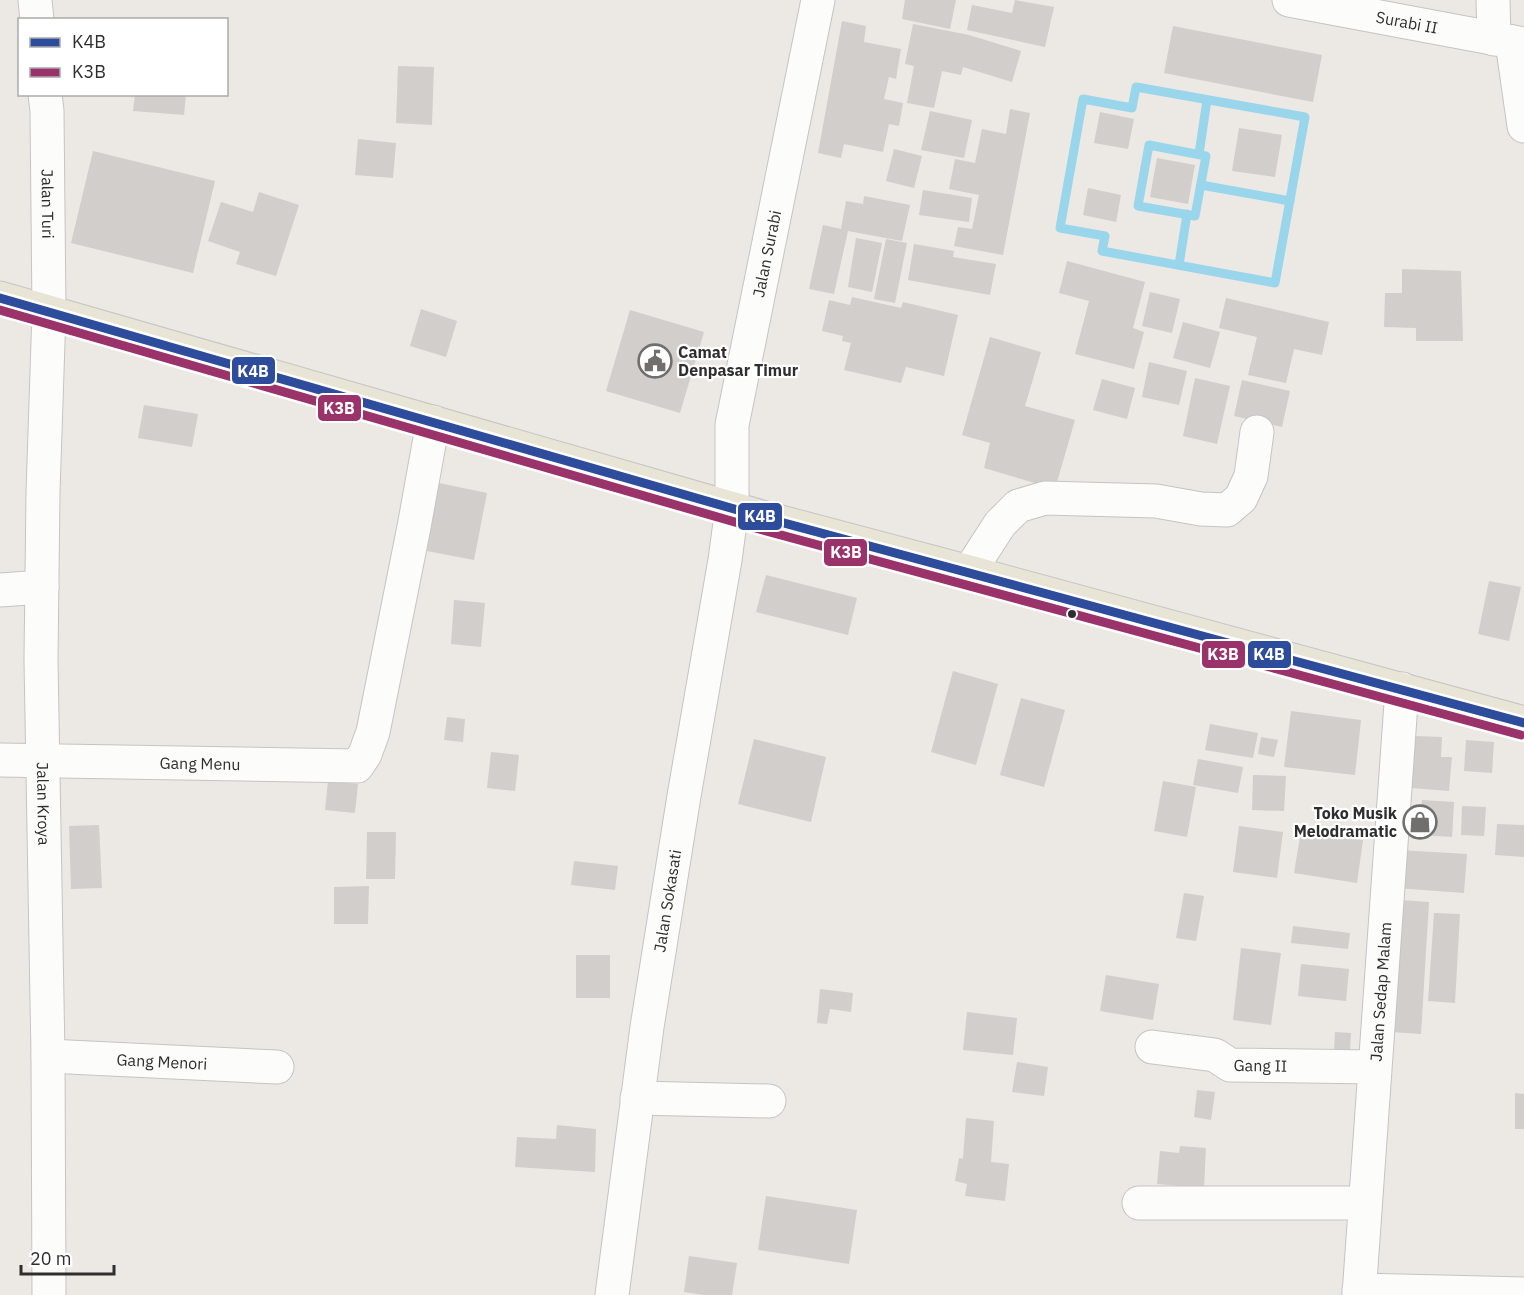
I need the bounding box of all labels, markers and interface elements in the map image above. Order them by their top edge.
street label: Surabi II [1374,6,1440,38]
legend [18,18,228,96]
text: K4B [72,30,106,53]
text: K3B [72,60,106,83]
street label: Jalan Turi [38,169,58,239]
street label: Jalan Surabi [748,208,785,299]
place label: Camat Denpasar Timur [678,342,799,380]
public building icon: Camat Denpasar Timur [637,343,673,379]
line badge: K4B [231,356,276,385]
text: K4B [237,361,269,381]
line badge: K3B [317,394,362,422]
text: K3B [323,398,355,418]
line badge: K4B [737,502,783,531]
text: K4B [744,506,776,526]
line badge: K3B [823,538,868,567]
text: K3B [830,542,862,562]
unlabelled marker [1066,608,1078,620]
line badge: K3B [1201,640,1246,669]
line badge: K4B [1247,640,1292,669]
text: K3B [1207,644,1239,664]
text: K4B [1253,644,1285,664]
street label: Gang Menu [159,753,241,774]
street label: Jalan Kroya [33,762,54,846]
place label: Toko Musik Melodramatic [1294,803,1398,841]
shop icon: Toko Musik Melodramatic [1402,804,1438,840]
street label: Jalan Sokasati [649,848,685,954]
street label: Jalan Sedap Malam [1366,921,1395,1062]
street label: Gang Menori [116,1049,208,1074]
street label: Gang II [1233,1055,1288,1076]
scale bar [21,1238,114,1276]
text: 20 m [30,1247,72,1270]

